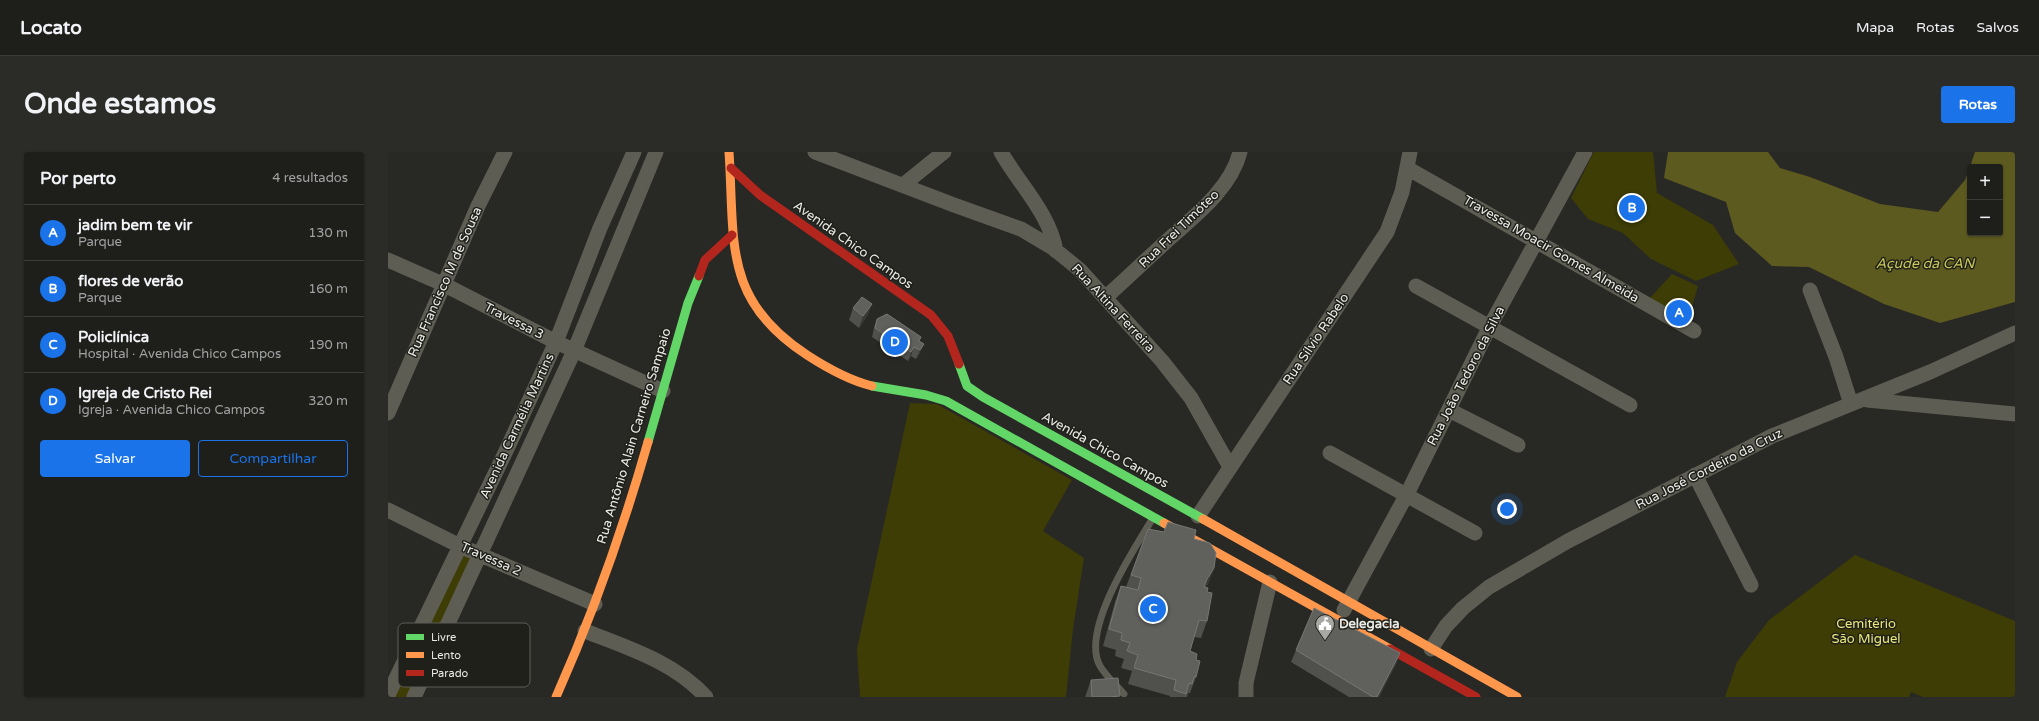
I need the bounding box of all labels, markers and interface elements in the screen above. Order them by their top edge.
text: Locato [20,17,82,39]
text: Mapa [1856,19,1894,36]
text: Rotas [1916,19,1954,36]
text: Salvos [1976,19,2019,36]
button: Rotas [1941,86,2015,123]
text: Onde estamos [24,87,216,121]
map controls [1967,164,2003,236]
button: + [1967,164,2003,200]
text: Por perto [40,168,116,189]
text: 4 resultados [272,170,348,186]
street label: Rua Frei Timóteo [1136,187,1222,271]
street label: Travessa Moacir Gomes Almeida [1460,192,1642,306]
pin: B [1619,193,1645,223]
street label: Avenida Chico Campos [790,198,916,292]
button: − [1967,200,2003,236]
street label: Rua Francisco M de Sousa [405,205,485,359]
text: jadim bem te vir [78,216,192,234]
text: A [48,225,58,241]
text: 130 m [308,225,348,241]
text: Parque [78,234,122,250]
water label: Açude da CAN [1876,255,1976,272]
street label: Rua Altina Ferreira [1068,261,1158,355]
text: flores de verão [78,272,183,290]
text: B [48,281,58,297]
text: 160 m [308,281,348,297]
text: Parque [78,290,122,306]
street label: Rua Sílvio Rabelo [1279,290,1353,388]
pin: A [1666,298,1692,328]
street label: Travessa 3 [482,299,546,343]
street label: Rua João Tedoro da Silva [1424,304,1508,448]
street label: Rua Antônio Alain Carneiro Sampaio [593,326,675,546]
pin: D [882,327,908,357]
text: Policlínica [78,328,149,346]
text: C [48,337,58,353]
text: 190 m [308,337,348,353]
text: Hospital · Avenida Chico Campos [78,346,281,362]
street label: Avenida Carmélia Martins [476,351,558,501]
text: Igreja de Cristo Rei [78,384,212,402]
text: D [48,393,58,409]
text: 320 m [308,393,348,409]
text: Igreja · Avenida Chico Campos [78,402,265,418]
street label: Avenida Chico Campos [1039,408,1171,492]
street label: Rua José Cordeiro da Cruz [1633,425,1785,513]
button: Salvar [40,440,190,477]
button: Compartilhar [198,440,348,477]
your location [1497,499,1517,519]
street label: Travessa 2 [458,539,524,579]
pin: C [1140,594,1166,624]
public building icon: Delegacia [1314,613,1336,641]
place label: Delegacia [1339,616,1399,632]
park label: Cemitério São Miguel [1832,616,1900,647]
legend [398,623,530,687]
text: Livre [431,631,456,644]
text: Lento [431,649,461,662]
text: Parado [431,667,469,680]

